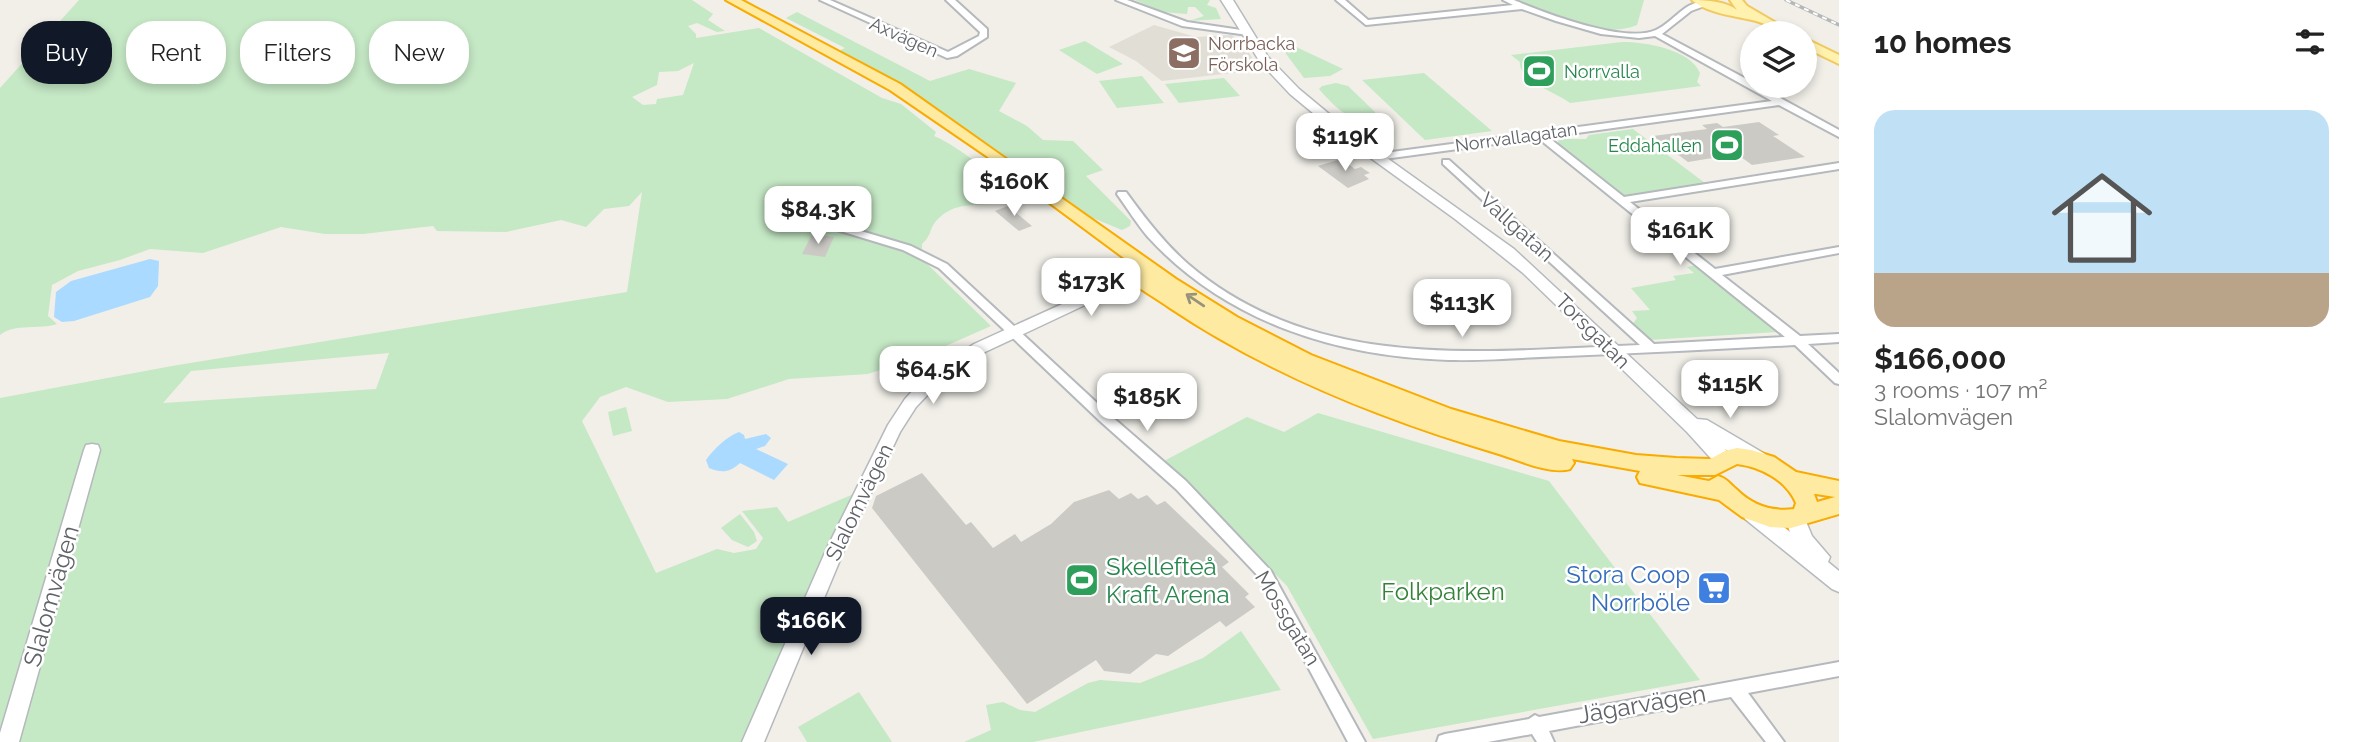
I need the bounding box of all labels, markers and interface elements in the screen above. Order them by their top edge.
street label: Axvägen [867,13,941,61]
chip: Buy [21,21,112,84]
chip: Rent [126,21,226,84]
chip: Filters [240,21,355,84]
chip: New [369,21,469,84]
map controls [1740,21,1817,98]
button: layers [1740,21,1817,98]
icon: filters [2291,23,2329,61]
text: 10 homes [1874,25,2011,60]
place label: Norrbacka Förskola [1208,33,1295,75]
school or university icon: Norrbacka Förskola [1165,34,1203,72]
sports icon: Norrvalla [1520,52,1558,90]
place label: Norrvalla [1564,61,1640,82]
pin: $119K [1296,114,1394,173]
street label: Norrvallagatan [1454,118,1578,156]
text: $119K [1312,122,1378,149]
sports icon: Eddahallen [1708,126,1746,164]
place label: Eddahallen [1608,135,1702,156]
icon: home [2039,155,2165,281]
pin: $160K [965,158,1063,218]
text: $160K [979,167,1049,194]
pin: $84.3K [761,187,875,246]
street label: Vallgatan [1475,187,1559,267]
text: $84.3K [780,195,856,222]
pin: $161K [1631,208,1729,267]
text: $161K [1647,216,1713,243]
pin: $173K [1042,258,1140,318]
text: $173K [1057,267,1125,294]
pin: $113K [1413,280,1511,339]
text: $113K [1429,288,1495,315]
street label: Torsgatan [1550,288,1636,374]
one-way arrow [1186,292,1205,307]
text: $166,000 [1874,341,2006,376]
pin: $64.5K [876,346,990,406]
text: $64.5K [896,355,970,382]
pin: $115K [1681,360,1779,420]
text: $115K [1697,369,1763,396]
pin: $185K [1098,374,1196,433]
text: 3 rooms · 107 m² [1874,376,2048,403]
text: $185K [1113,382,1181,409]
text: Slalomvägen [1874,403,2013,430]
street label: Slalomvägen [820,439,898,565]
street label: Slalomvägen [17,522,85,670]
place label: Skellefteå Kraft Arena [1106,552,1230,609]
place label: Stora Coop Norrböle [1566,560,1690,617]
sports icon: Skellefteå Kraft Arena [1063,561,1101,599]
street label: Mossgatan [1250,566,1326,670]
supermarket icon: Stora Coop Norrböle [1695,569,1733,607]
park label: Folkparken [1381,577,1505,606]
pin: $166K [762,598,860,657]
text: $166K [776,606,846,633]
street label: Jägarvägen [1576,678,1708,730]

